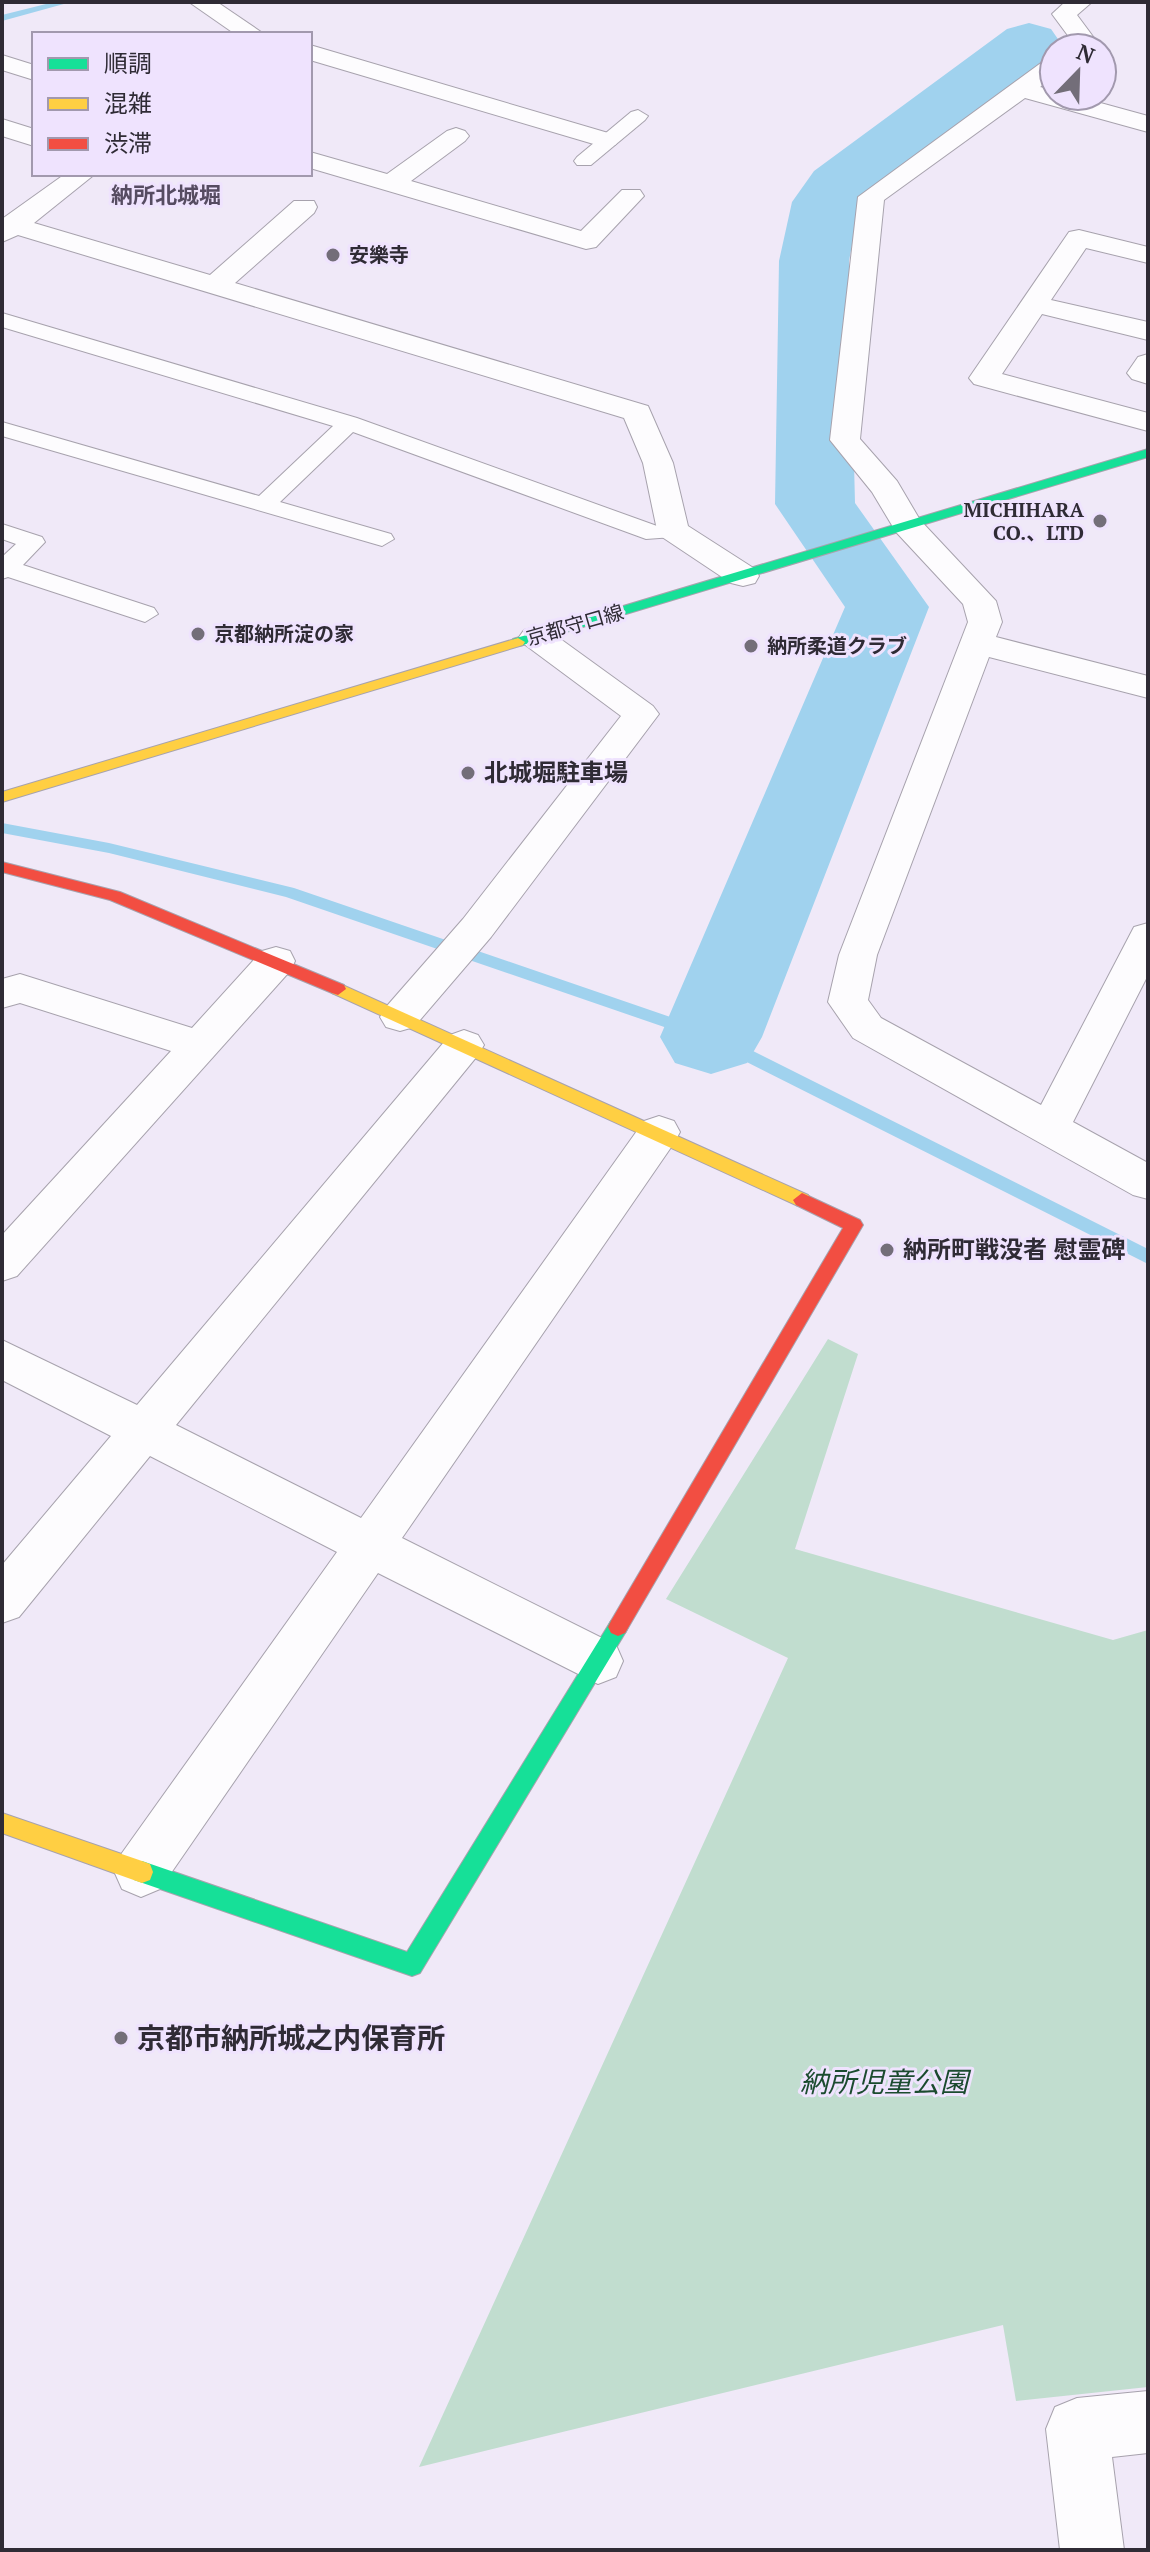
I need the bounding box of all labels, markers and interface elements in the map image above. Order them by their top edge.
legend [32,32,312,176]
north arrow [1038,32,1118,112]
text: N [1073,37,1100,70]
text: 順調 [104,47,152,79]
text: 混雑 [104,87,152,119]
text: 渋滞 [104,127,152,159]
district label: 納所北城堀 [111,180,221,209]
place label: 安樂寺 [349,241,409,268]
marker: 安樂寺 [324,246,342,264]
place label: MICHIHARA CO.、LTD [964,496,1084,546]
marker: MICHIHARA CO.、LTD [1091,512,1109,530]
street label: 京都守口線 [523,598,627,651]
place label: 京都納所淀の家 [214,620,354,647]
marker: 京都納所淀の家 [189,625,207,643]
place label: 納所柔道クラブ [767,632,907,659]
marker: 納所柔道クラブ [742,637,760,655]
place label: 北城堀駐車場 [484,756,628,788]
marker: 北城堀駐車場 [459,764,477,782]
place label: 納所町戦没者 慰霊碑 [903,1233,1125,1265]
marker: 納所町戦没者 慰霊碑 [878,1241,896,1259]
place label: 京都市納所城之内保育所 [137,2019,445,2056]
marker: 京都市納所城之内保育所 [112,2029,130,2047]
park label: 納所児童公園 [800,2063,972,2100]

